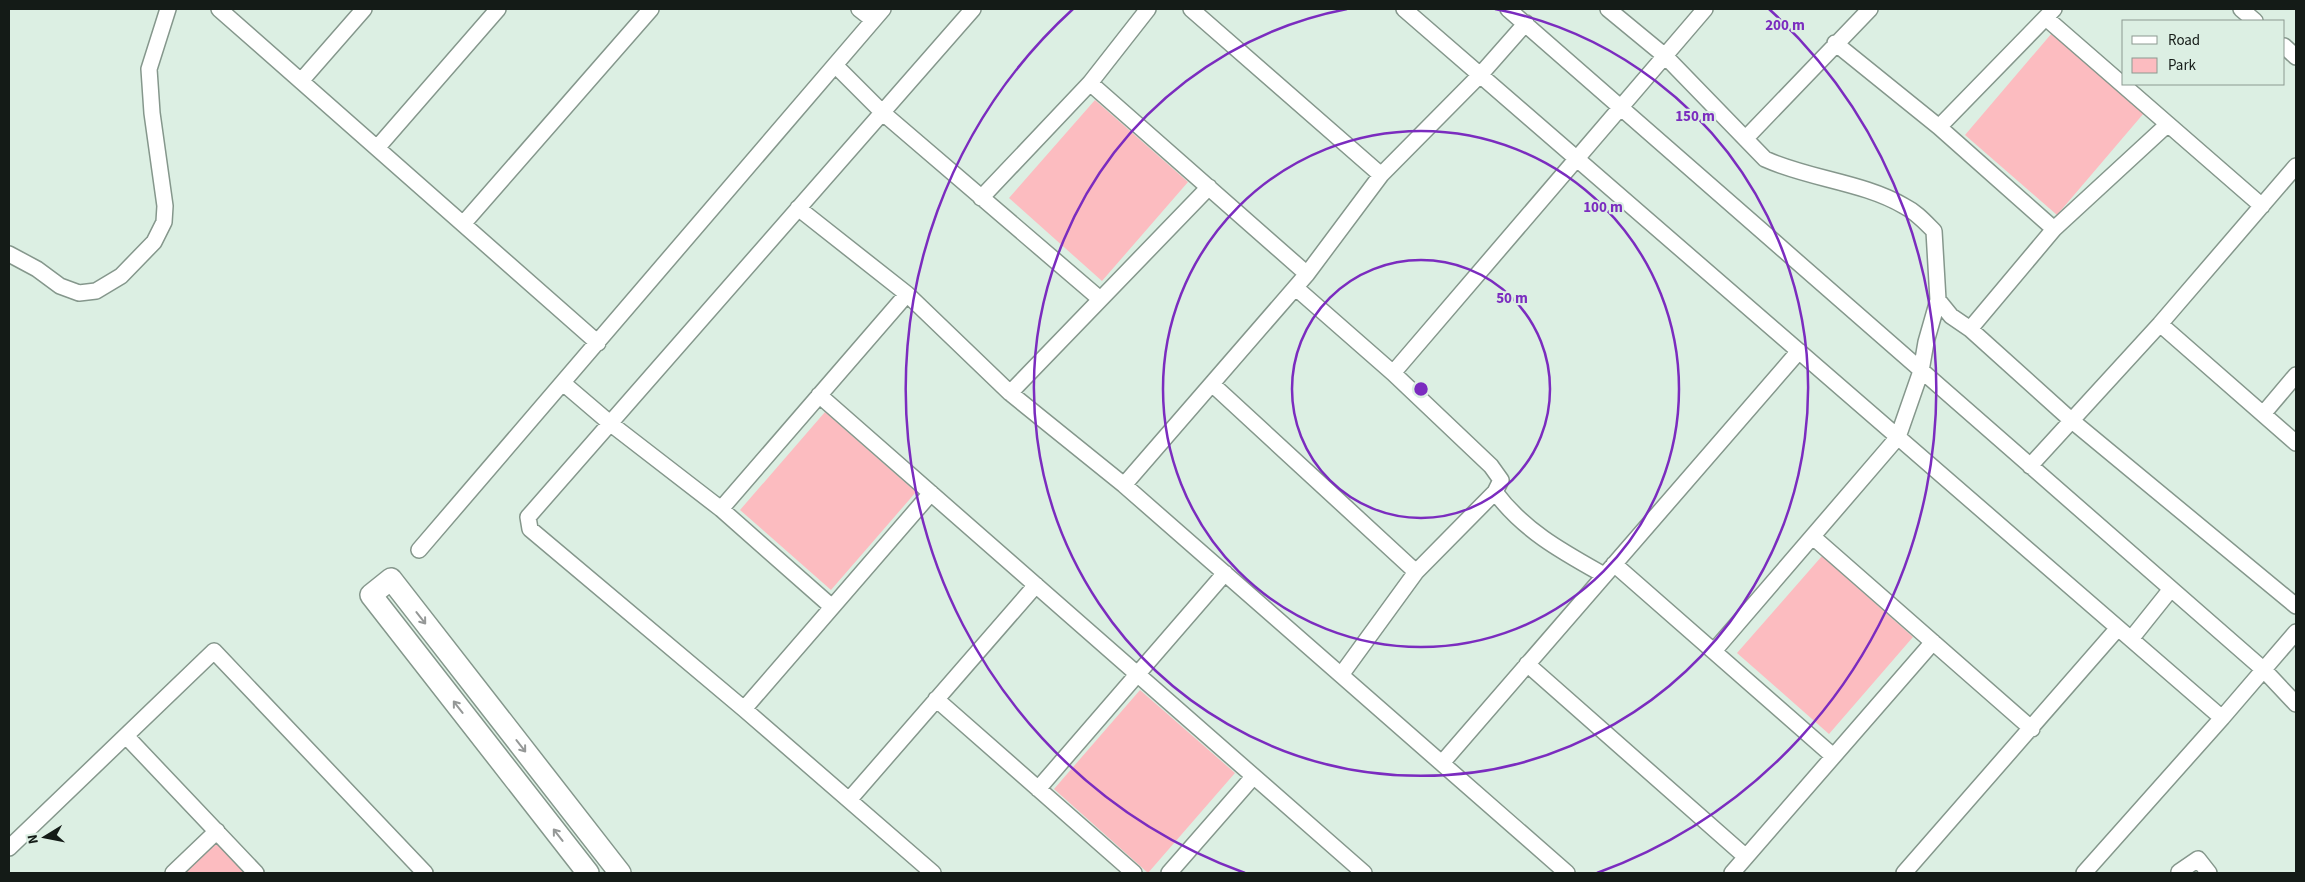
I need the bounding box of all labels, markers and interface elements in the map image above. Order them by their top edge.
text: 200 m [1765,15,1805,36]
legend [2122,20,2285,85]
text: Road [2168,30,2200,51]
text: Park [2168,55,2197,76]
text: 150 m [1675,106,1715,127]
text: 100 m [1583,197,1623,218]
text: 50 m [1496,288,1528,309]
centre of rings [1412,380,1430,398]
one-way arrow [416,611,427,624]
one-way arrow [452,701,463,714]
one-way arrow [516,739,526,753]
north arrow [20,812,70,862]
one-way arrow [552,829,563,842]
text: N [23,833,44,845]

